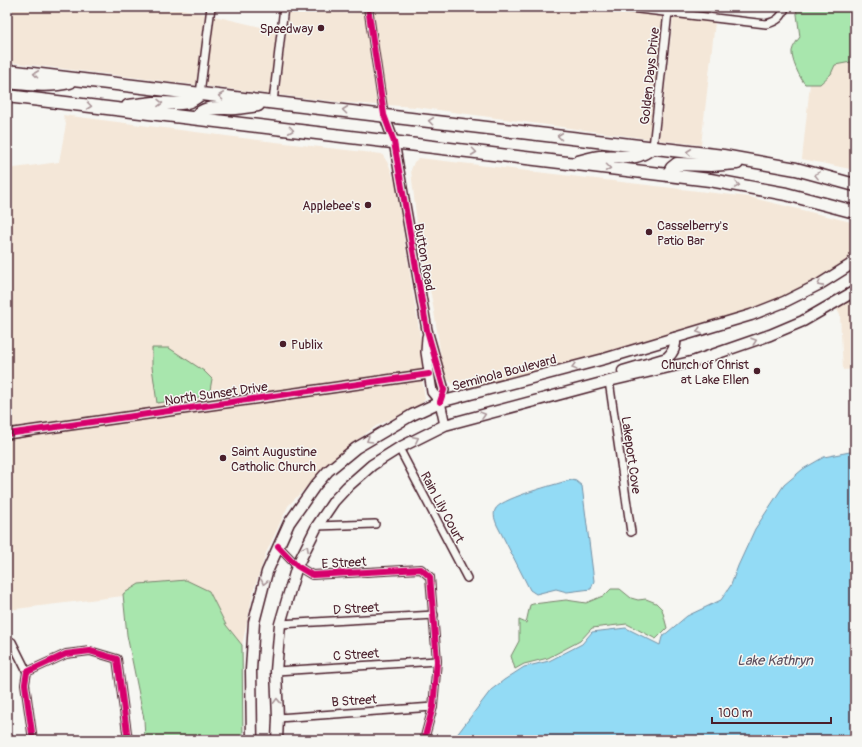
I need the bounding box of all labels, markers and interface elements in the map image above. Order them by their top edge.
place label: Speedway [260,21,313,37]
marker: Speedway [316,23,326,33]
street label: Golden Days Drive [637,26,663,126]
one-way arrow [33,70,39,79]
one-way arrow [218,92,224,101]
one-way arrow [157,99,163,107]
one-way arrow [86,101,92,110]
one-way arrow [342,106,348,115]
one-way arrow [428,116,434,125]
one-way arrow [288,125,294,134]
one-way arrow [557,132,563,141]
one-way arrow [471,147,477,156]
one-way arrow [686,148,693,157]
one-way arrow [605,163,611,172]
one-way arrow [814,171,821,180]
one-way arrow [734,180,740,188]
place label: Applebee's [302,198,360,214]
marker: Applebee's [363,200,373,210]
place label: Casselberry's Patio Bar [657,218,728,249]
street label: Button Road [410,222,438,292]
marker: Casselberry's Patio Bar [644,227,654,237]
one-way arrow [817,279,824,286]
one-way arrow [696,326,703,335]
place label: Publix [291,337,323,353]
one-way arrow [750,337,757,346]
marker: Publix [278,339,288,349]
street label: Seminola Boulevard [450,351,558,395]
place label: Church of Christ at Lake Ellen [661,357,750,388]
one-way arrow [571,362,578,371]
marker: Church of Christ at Lake Ellen [752,366,762,376]
street label: North Sunset Drive [164,379,269,409]
one-way arrow [480,411,486,419]
street label: Lakeport Cove [618,415,644,496]
one-way arrow [366,435,373,443]
one-way arrow [412,437,419,444]
place label: Saint Augustine Catholic Church [231,444,317,475]
marker: Saint Augustine Catholic Church [218,453,228,463]
street label: Rain Lily Court [417,469,468,547]
one-way arrow [301,544,309,552]
street label: E Street [321,554,368,572]
one-way arrow [260,579,269,586]
street label: D Street [332,599,380,619]
street label: C Street [333,645,380,665]
water label: Lake Kathryn [737,652,814,669]
street label: B Street [331,691,378,711]
one-way arrow [273,698,281,704]
scale bar [712,699,831,725]
text: 100 m [718,706,753,721]

